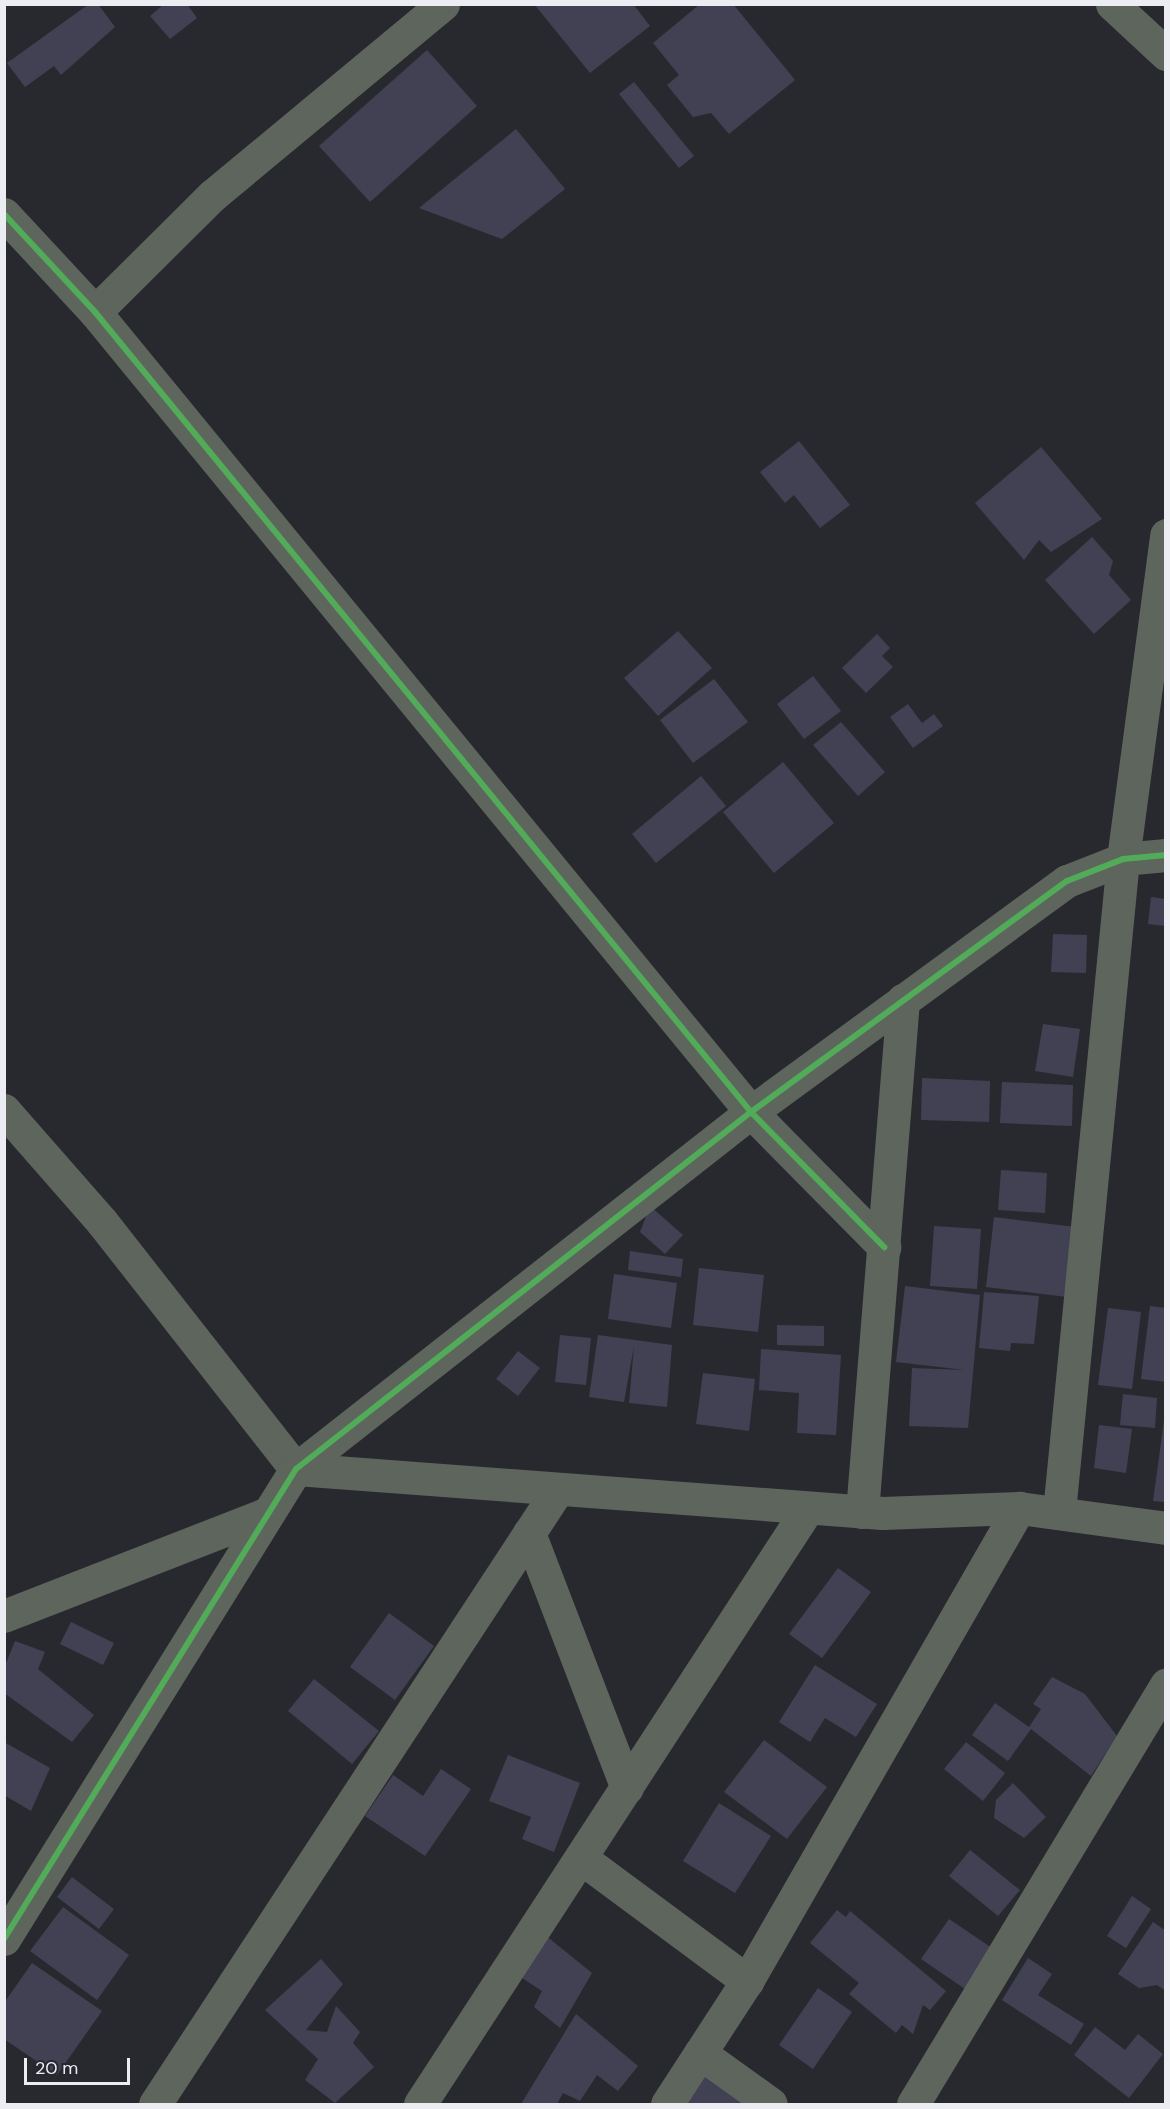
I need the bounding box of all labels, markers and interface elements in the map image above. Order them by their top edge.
scale bar [27,2046,134,2084]
text: 20 m [35,2056,78,2080]

